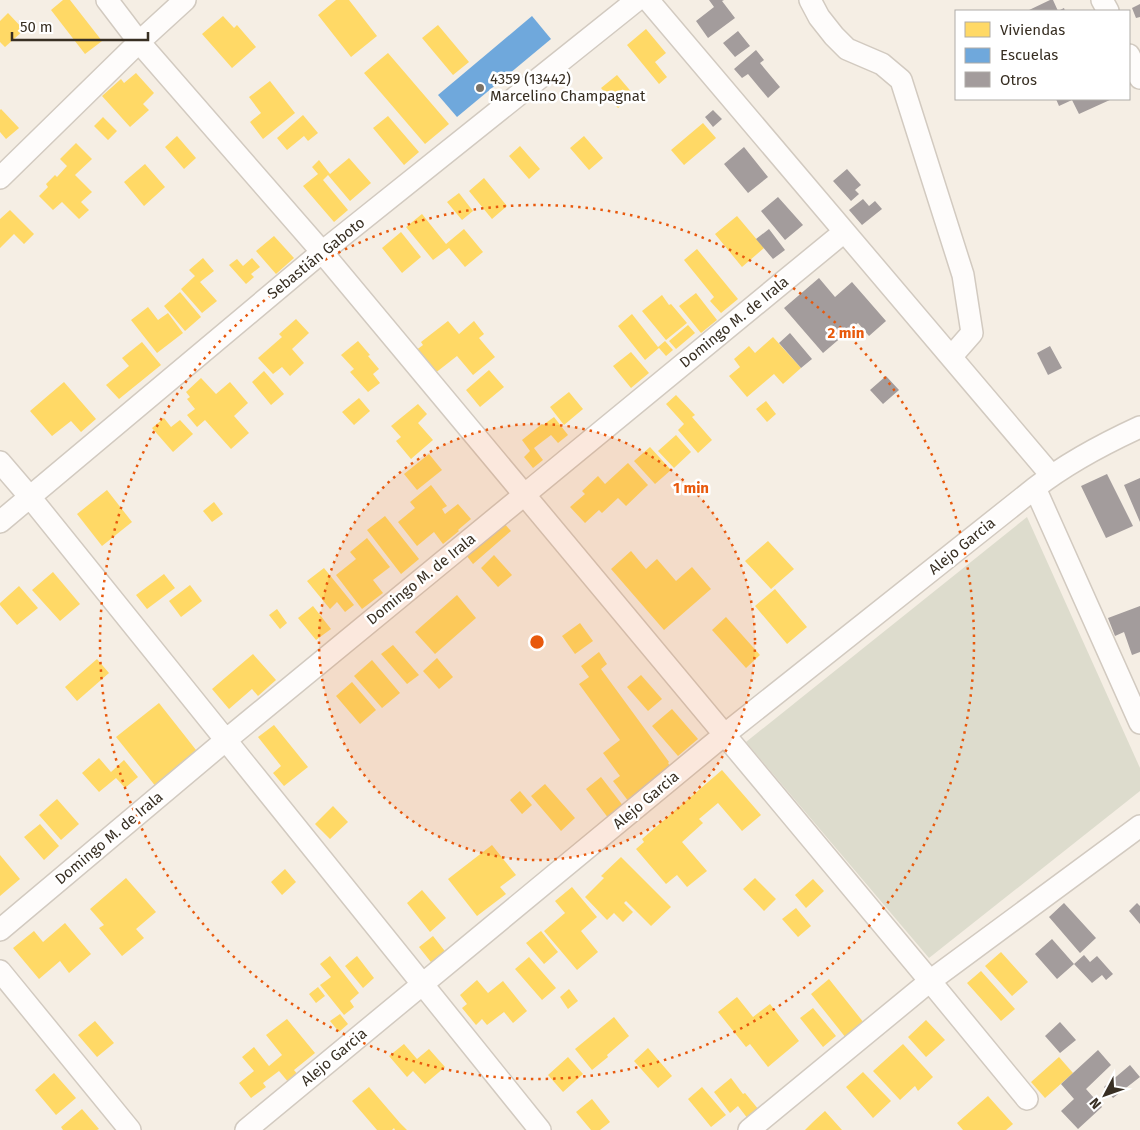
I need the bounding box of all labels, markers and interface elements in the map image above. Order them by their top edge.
scale bar [12,10,149,42]
legend [955,10,1130,100]
text: 50 m [20,18,53,36]
text: Viviendas [1000,21,1065,39]
text: Escuelas [1000,46,1058,64]
place label: 4359 (13442) Marcelino Champagnat [490,70,646,105]
text: Otros [1000,71,1037,89]
marker: 4359 (13442) Marcelino Champagnat [474,82,486,94]
street label: Sebastián Gaboto [264,213,368,303]
street label: Domingo M. de Irala [676,272,792,372]
text: 2 min [828,324,864,342]
text: 1 min [673,479,709,497]
street label: Alejo Garcia [925,514,999,578]
street label: Domingo M. de Irala [363,529,479,629]
centre of rings [528,633,546,651]
street label: Alejo Garcia [609,767,683,833]
street label: Domingo M. de Irala [51,788,167,888]
street label: Alejo Garcia [297,1024,371,1090]
north arrow [1080,1070,1130,1120]
text: N [1086,1094,1105,1112]

